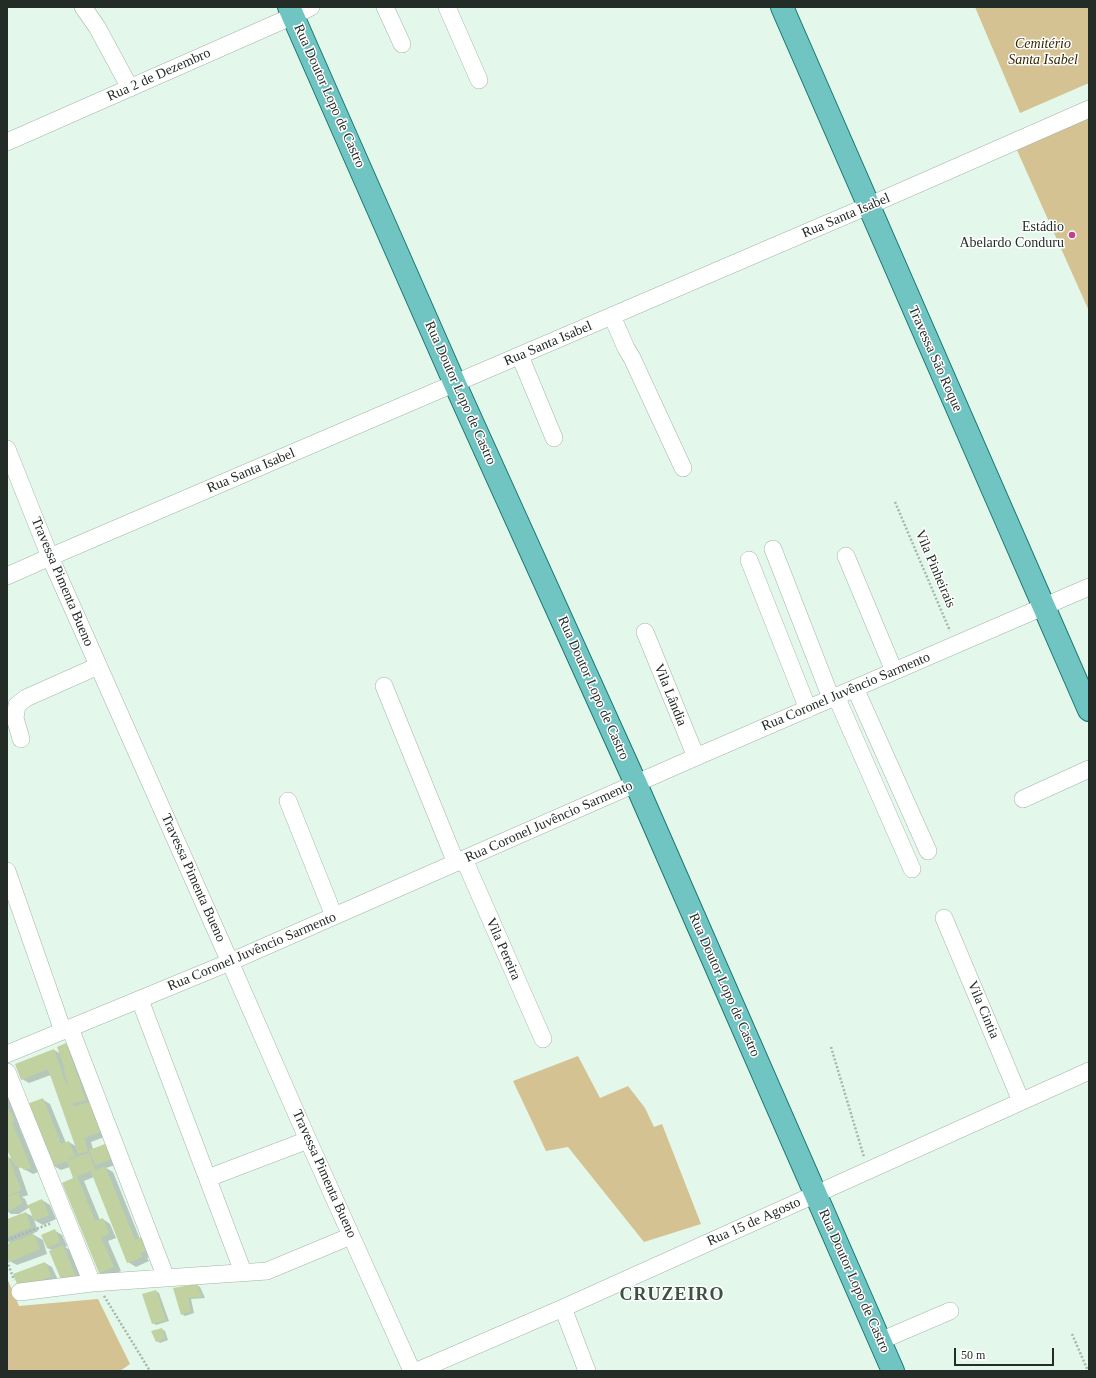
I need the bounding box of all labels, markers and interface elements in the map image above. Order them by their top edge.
street label: Rua Doutor Lopo de Castro [290,22,368,170]
park label: Cemitério Santa Isabel [1008,36,1078,68]
street label: Rua 2 de Dezembro [105,45,213,105]
street label: Rua Santa Isabel [799,190,893,242]
place label: Estádio Abelardo Conduru [959,219,1064,252]
marker: Estádio Abelardo Conduru [1067,230,1077,240]
street label: Travessa São Roque [904,304,966,414]
street label: Rua Santa Isabel [501,318,595,370]
street label: Rua Doutor Lopo de Castro [421,319,499,467]
street label: Rua Santa Isabel [204,445,298,497]
street label: Travessa Pimenta Bueno [27,515,97,649]
street label: Vila Pinheirais [911,528,959,610]
street label: Rua Doutor Lopo de Castro [554,614,632,762]
street label: Rua Coronel Juvêncio Sarmento [759,649,933,735]
street label: Vila Lândia [650,661,690,729]
street label: Rua Coronel Juvêncio Sarmento [463,777,635,867]
street label: Travessa Pimenta Bueno [157,811,229,945]
street label: Rua Coronel Juvêncio Sarmento [165,909,339,995]
street label: Rua Doutor Lopo de Castro [685,911,763,1059]
street label: Vila Pereira [482,915,524,983]
street label: Vila Cintia [963,979,1003,1041]
street label: Travessa Pimenta Bueno [288,1107,360,1241]
street label: Rua 15 de Agosto [705,1194,803,1250]
street label: Rua Doutor Lopo de Castro [815,1207,893,1355]
district label: CRUZEIRO [619,1284,725,1306]
scale bar [956,1340,1056,1366]
text: 50 m [961,1348,985,1362]

